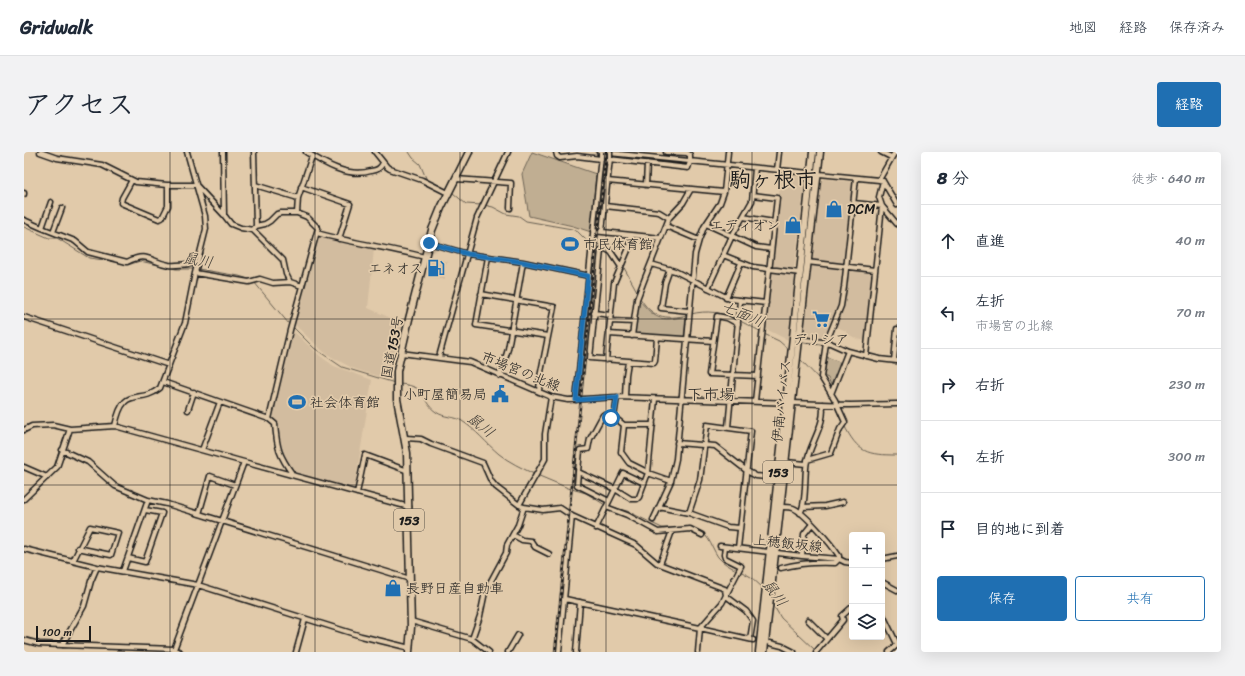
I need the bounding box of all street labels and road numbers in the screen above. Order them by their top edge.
street label: 国道153号 [374,313,411,381]
street label: 市場宮の北線 [477,344,564,399]
street label: 伊南バイパス [765,358,798,444]
road number: 153 [763,461,793,483]
road number: 153 [394,509,424,531]
street label: 上穂飯坂線 [752,527,824,560]

